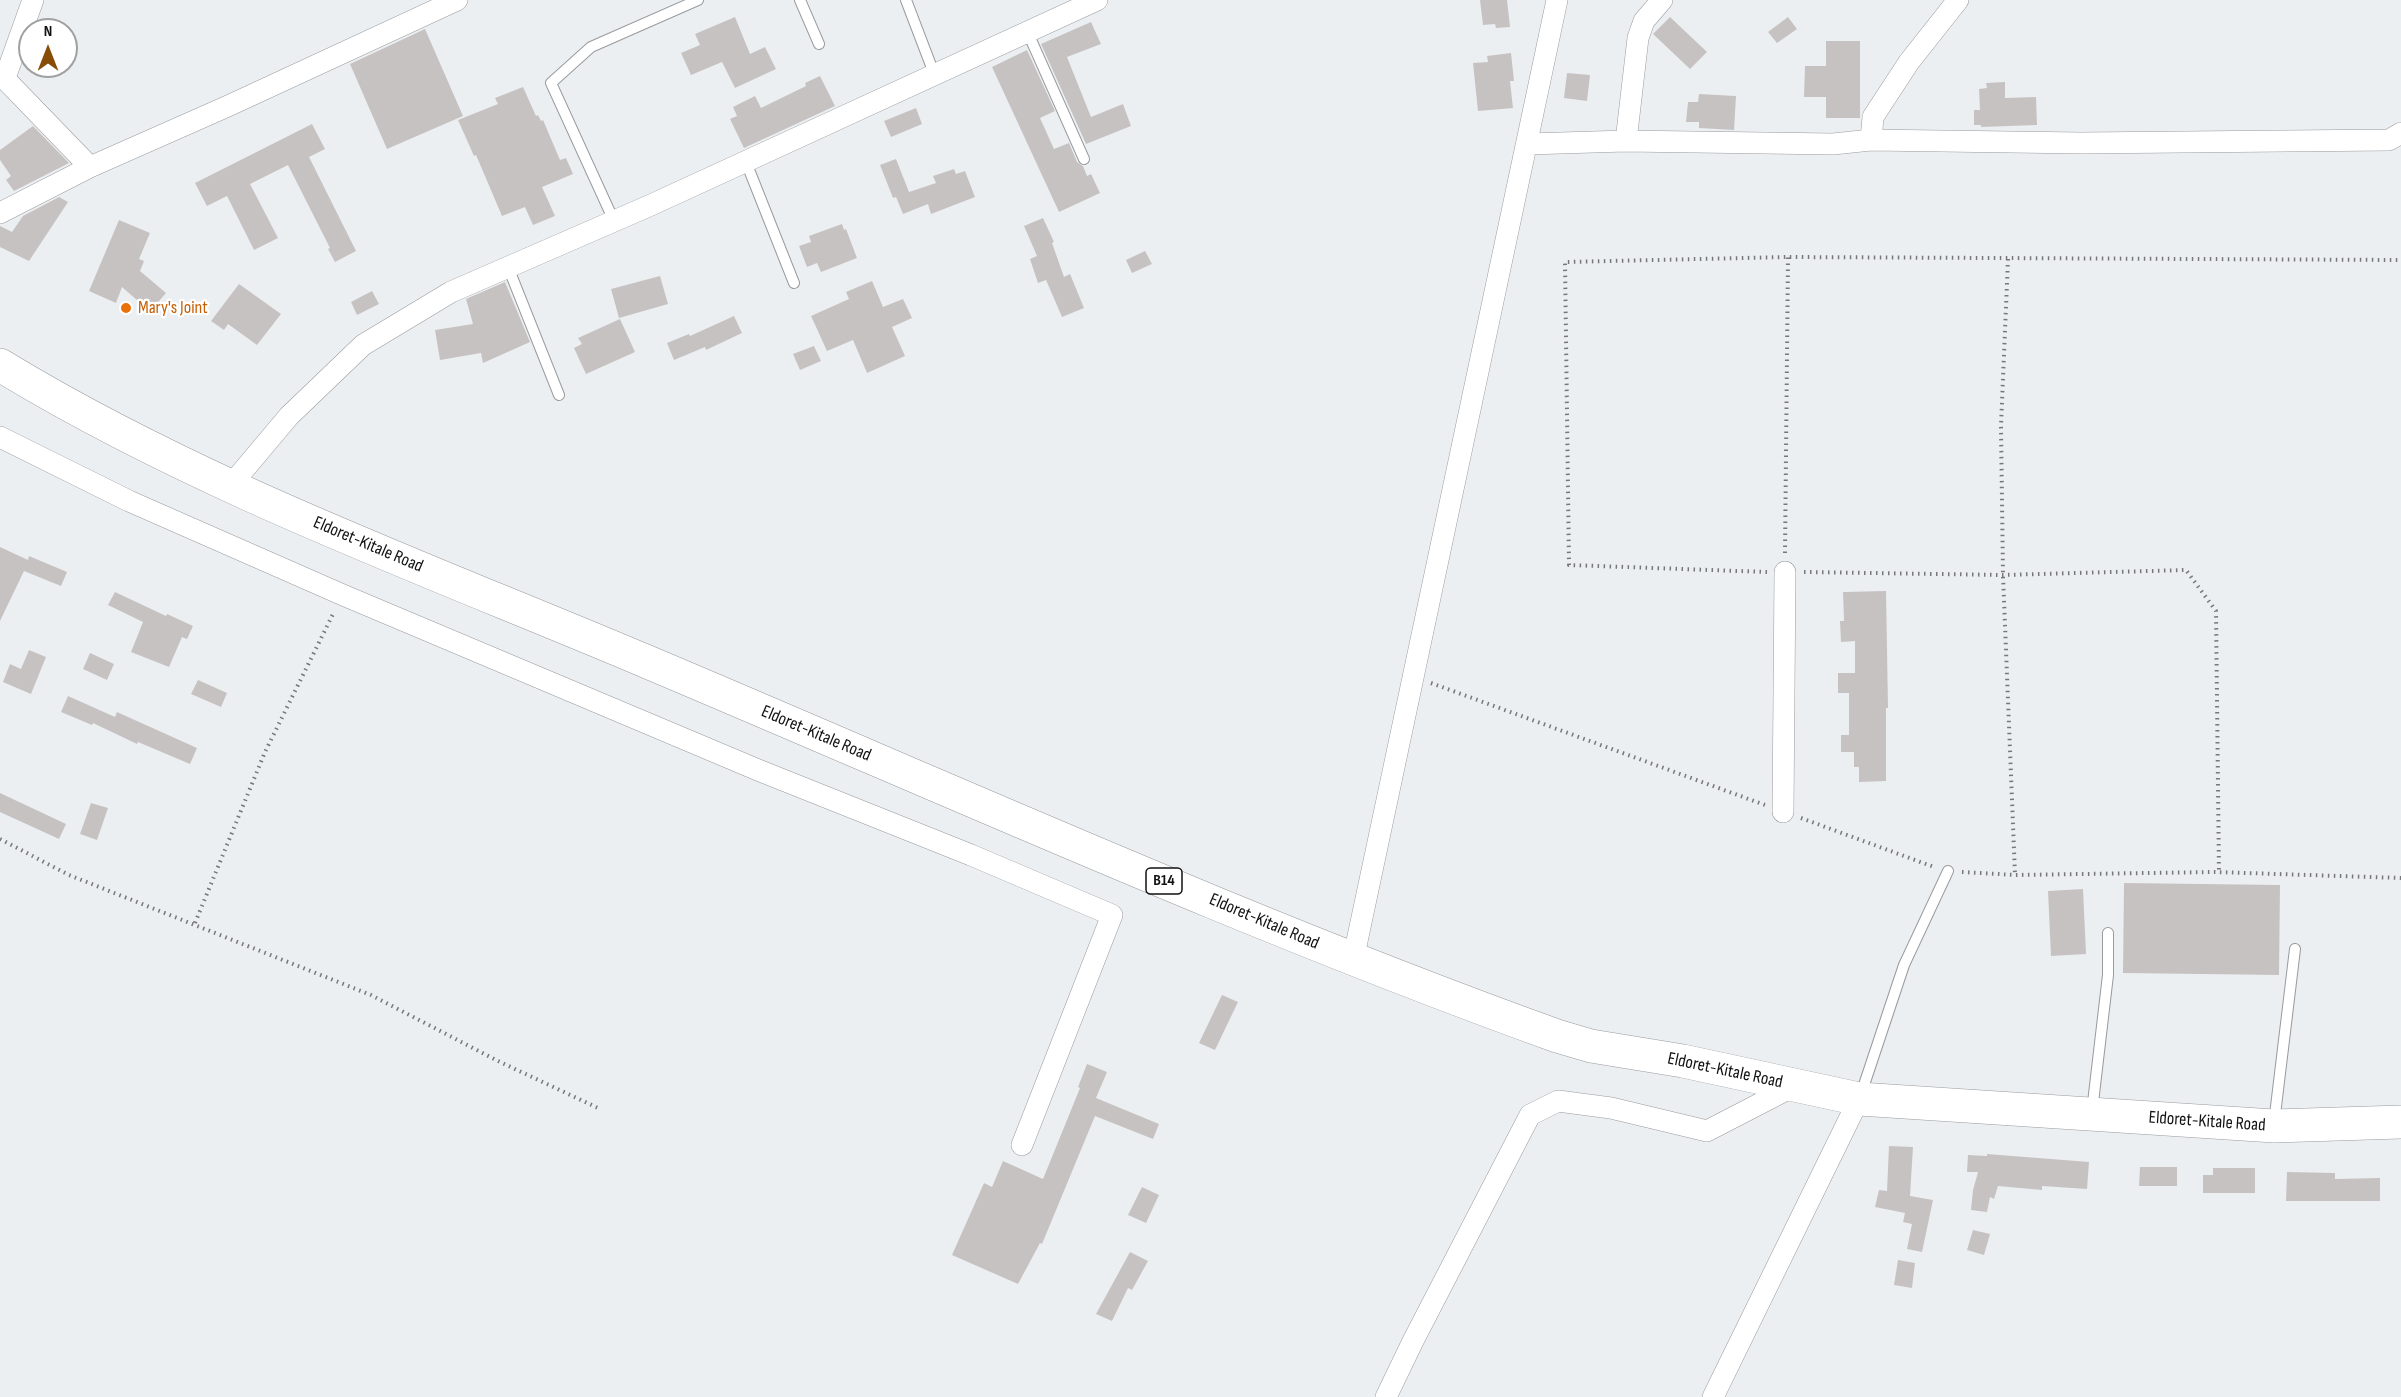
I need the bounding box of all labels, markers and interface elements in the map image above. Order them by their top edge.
north arrow [18,18,78,78]
text: N [44,22,52,41]
place label: Mary's Joint [138,297,208,319]
marker: Mary's Joint [119,301,133,315]
street label: Eldoret-Kitale Road [310,512,426,578]
street label: Eldoret-Kitale Road [758,701,874,767]
road number: B14 [1146,868,1182,894]
street label: Eldoret-Kitale Road [1206,889,1322,955]
street label: Eldoret-Kitale Road [1665,1048,1785,1094]
street label: Eldoret-Kitale Road [2148,1107,2266,1137]

